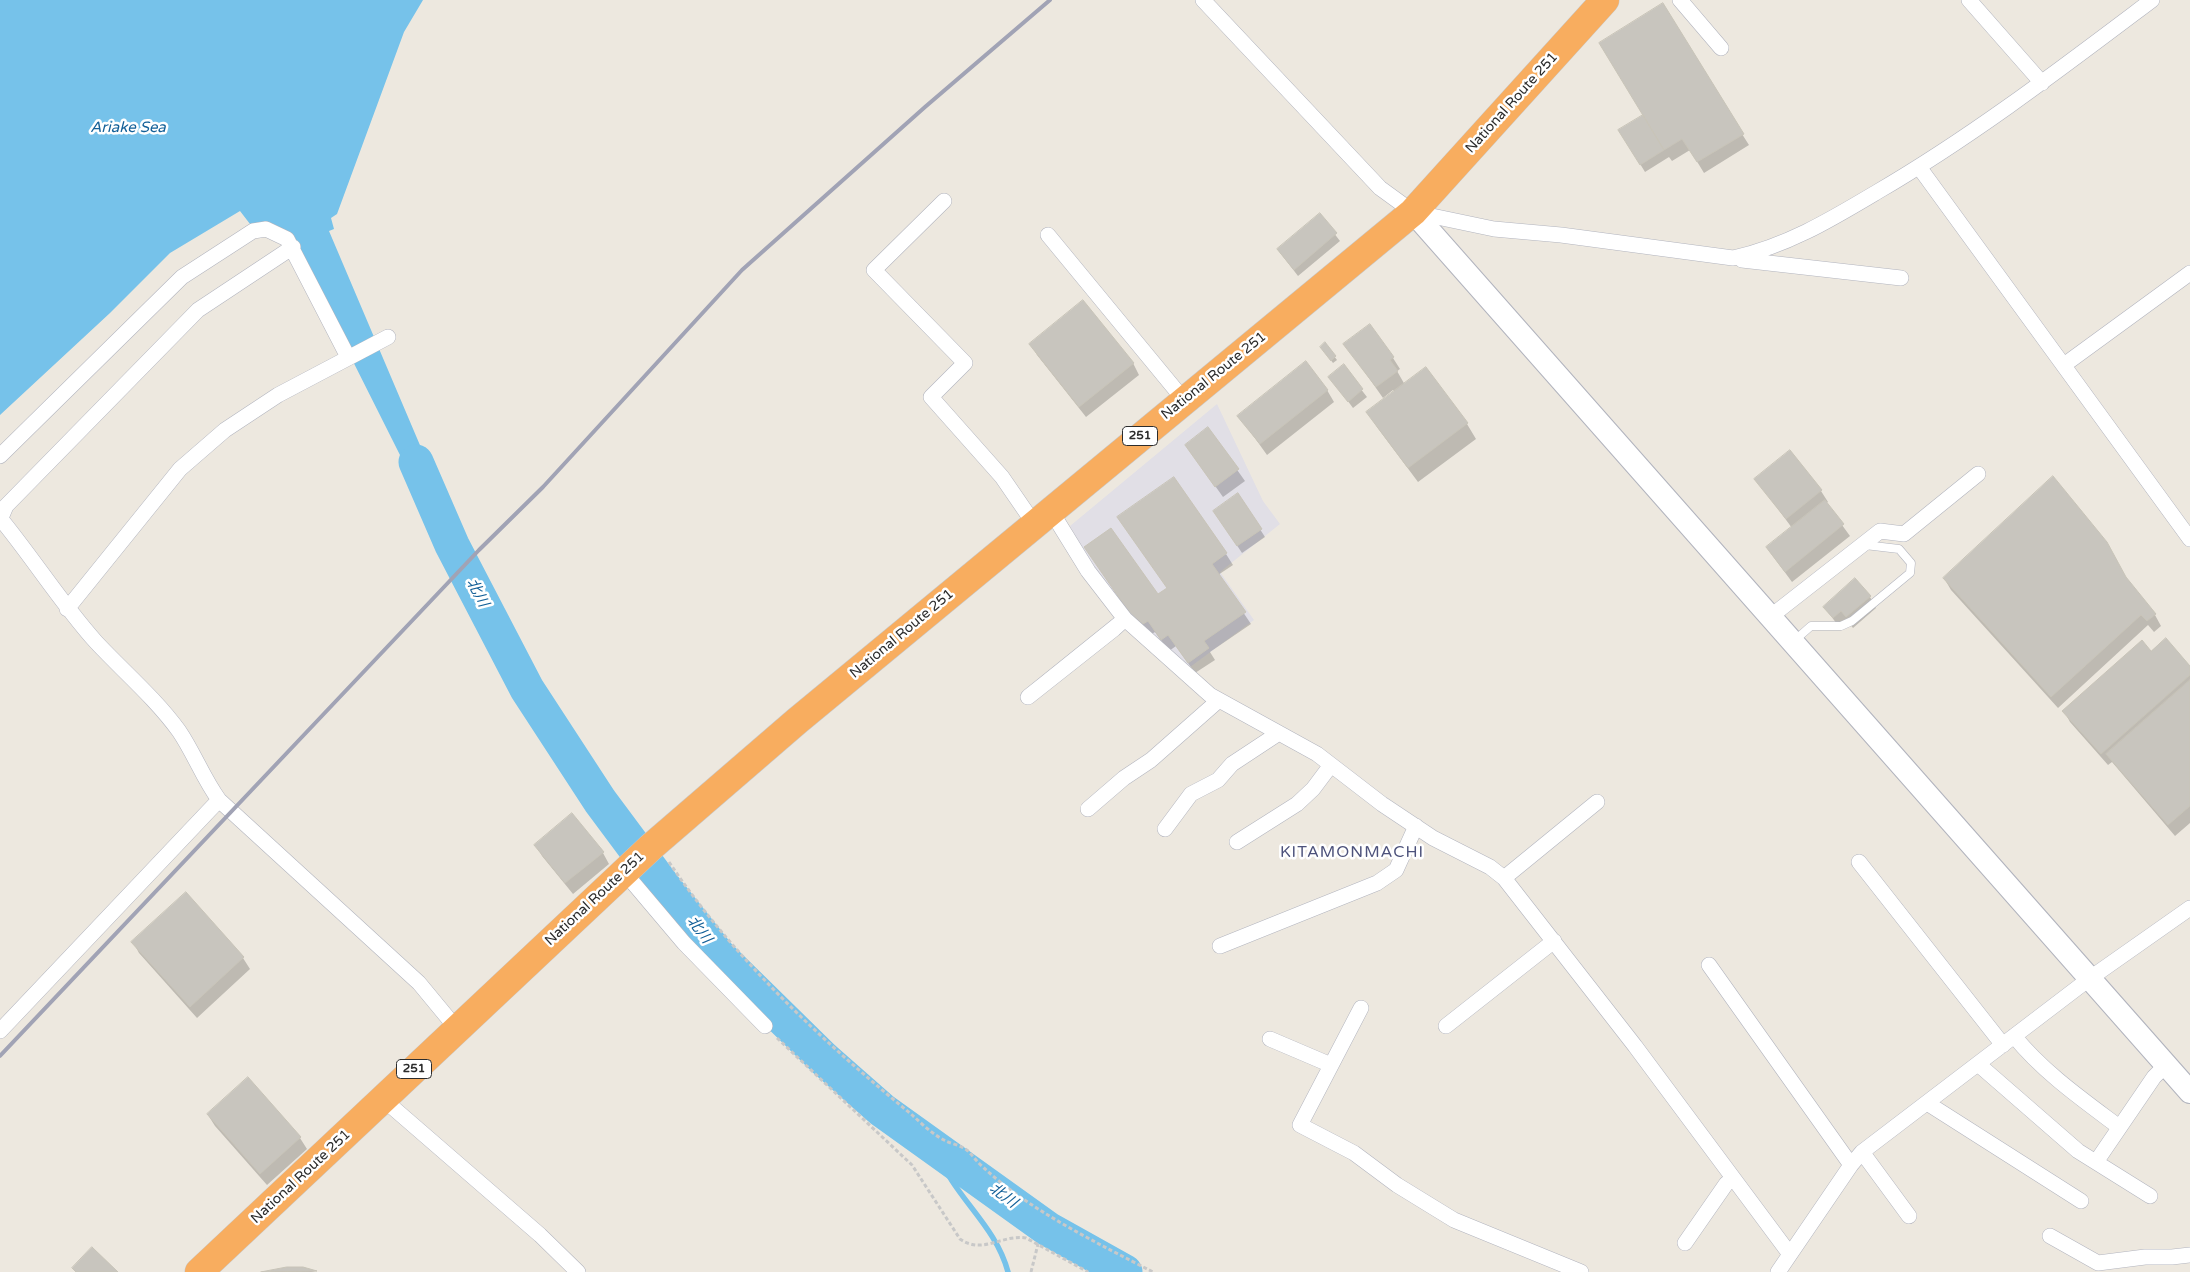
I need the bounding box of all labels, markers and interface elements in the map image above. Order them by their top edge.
street label: National Route 251 [1462,49,1562,157]
water label: Ariake Sea [90,119,166,137]
street label: National Route 251 [1158,329,1270,423]
road number: 251 [1122,426,1158,446]
water label: 北川 [462,576,492,610]
street label: National Route 251 [847,586,957,682]
district label: KITAMONMACHI [1278,843,1426,863]
street label: National Route 251 [542,849,648,949]
water label: 北川 [683,913,715,947]
road number: 251 [396,1060,432,1078]
street label: National Route 251 [248,1127,354,1227]
water label: 北川 [986,1180,1020,1212]

